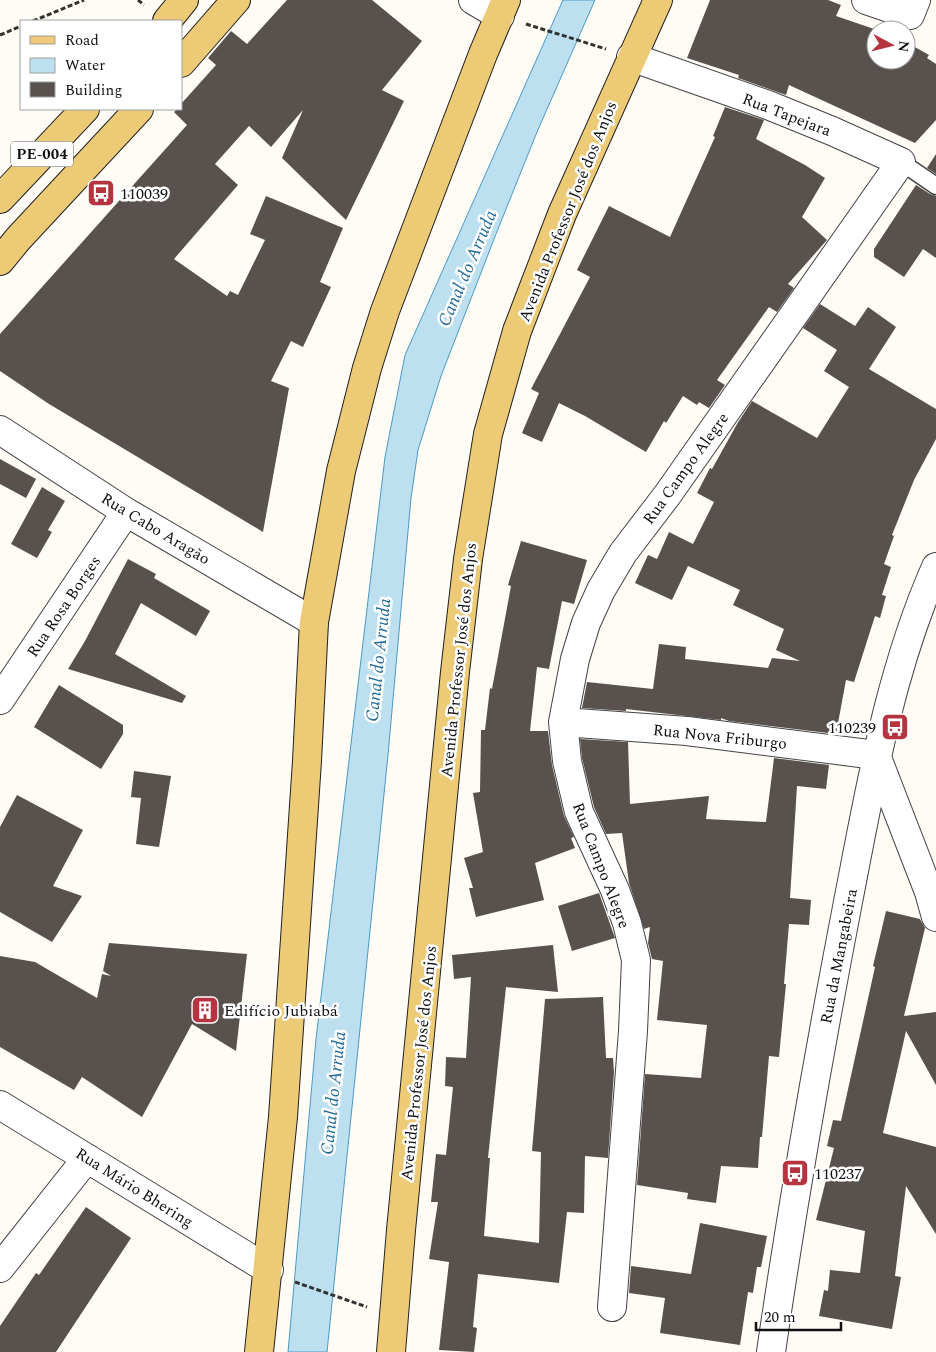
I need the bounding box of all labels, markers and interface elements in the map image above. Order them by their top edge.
legend [20,20,182,110]
north arrow [866,20,916,70]
text: Road [65,29,99,52]
text: N [892,40,915,53]
text: Water [65,54,105,77]
text: Building [65,79,122,102]
street label: Rua Tapejara [739,87,835,143]
street label: Avenida Professor José dos Anjos [513,97,623,325]
road number: PE-004 [11,142,73,166]
bus stop icon: 110039 [86,178,116,208]
place label: 110039 [120,182,168,206]
water label: Canal do Arruda [431,206,504,331]
street label: Rua Campo Alegre [637,408,735,530]
street label: Rua Cabo Aragão [96,487,215,571]
street label: Avenida Professor José dos Anjos [435,541,483,779]
street label: Rua Rosa Borges [21,551,107,662]
water label: Canal do Arruda [359,597,398,723]
bus stop icon: 110239 [880,712,910,742]
place label: 110239 [828,716,876,740]
street label: Rua Nova Friburgo [652,718,788,756]
street label: Rua Campo Alegre [566,799,636,932]
street label: Rua da Mangabeira [814,886,864,1026]
street label: Avenida Professor José dos Anjos [395,944,443,1182]
building icon: Edifício Jubiabá [190,995,220,1025]
place label: Edifício Jubiabá [224,999,338,1023]
water label: Canal do Arruda [314,1030,353,1156]
street label: Rua Mário Bhering [71,1142,198,1234]
bus stop icon: 110237 [780,1158,810,1188]
place label: 110237 [814,1162,862,1186]
scale bar [756,1300,841,1332]
text: 20 m [764,1306,796,1329]

